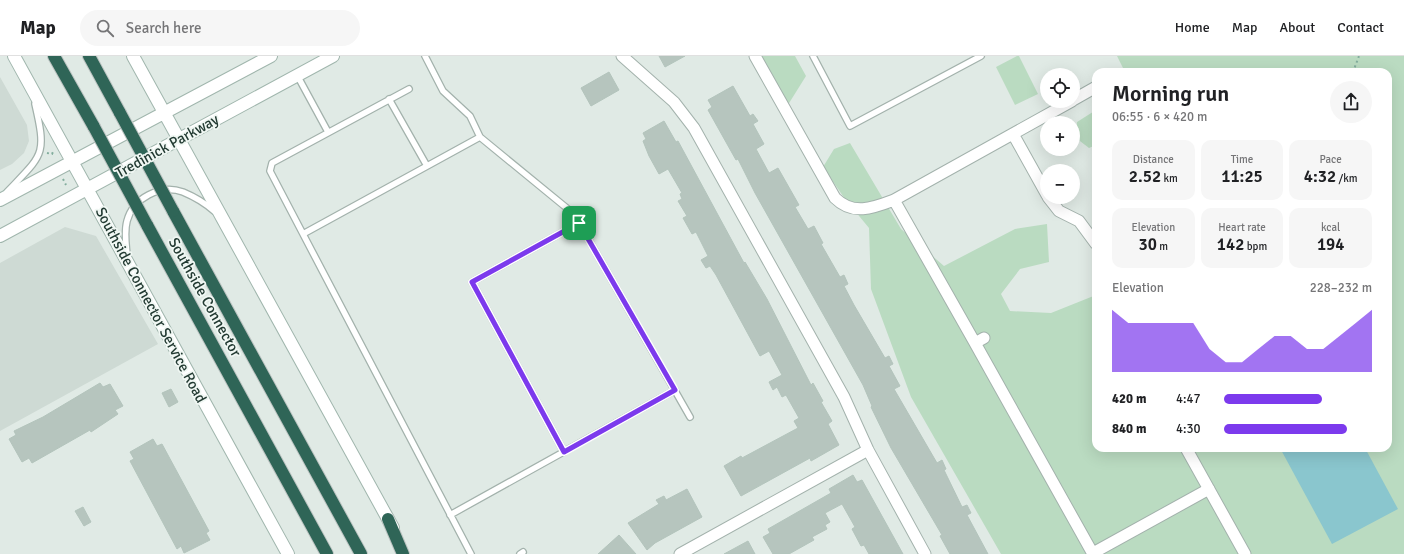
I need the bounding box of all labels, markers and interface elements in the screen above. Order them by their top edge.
search box [80,10,360,46]
text: Map [20,16,56,40]
icon: search [94,17,116,39]
text: Search here [126,19,201,37]
text: Home [1175,19,1210,36]
text: Map [1232,19,1257,36]
text: About [1279,19,1315,36]
text: Contact [1337,19,1384,36]
map controls [1040,68,1080,204]
button: locate [1040,68,1080,108]
text: Morning run [1112,80,1229,107]
button: share [1330,81,1372,123]
text: 06:55 · 6 × 420 m [1112,109,1207,125]
street label: Tredinick Parkway [112,110,222,182]
button: + [1040,116,1080,156]
text: Distance [1133,153,1174,166]
text: Time [1231,153,1253,166]
text: Pace [1320,153,1342,166]
button: − [1040,164,1080,204]
text: 2.52 [1129,166,1161,187]
text: 11:25 [1221,166,1263,187]
text: 4:32 [1304,166,1336,187]
text: km [1161,172,1178,185]
text: /km [1336,172,1358,185]
street label: Southside Connector Service Road [92,204,210,406]
pin [562,206,596,240]
icon: arrive [568,212,590,234]
text: Elevation [1131,221,1175,234]
text: Heart rate [1218,221,1266,234]
text: kcal [1321,221,1340,234]
street label: Southside Connector [165,234,245,360]
text: 30 [1139,234,1157,255]
text: 142 [1217,234,1244,255]
text: 194 [1317,234,1344,255]
text: m [1157,240,1168,253]
text: bpm [1244,240,1267,253]
text: Elevation [1112,280,1164,296]
text: 228–232 m [1310,280,1372,296]
text: 420 m [1112,391,1146,407]
text: 4:47 [1176,391,1201,407]
text: 840 m [1112,421,1146,437]
text: 4:30 [1176,421,1201,437]

